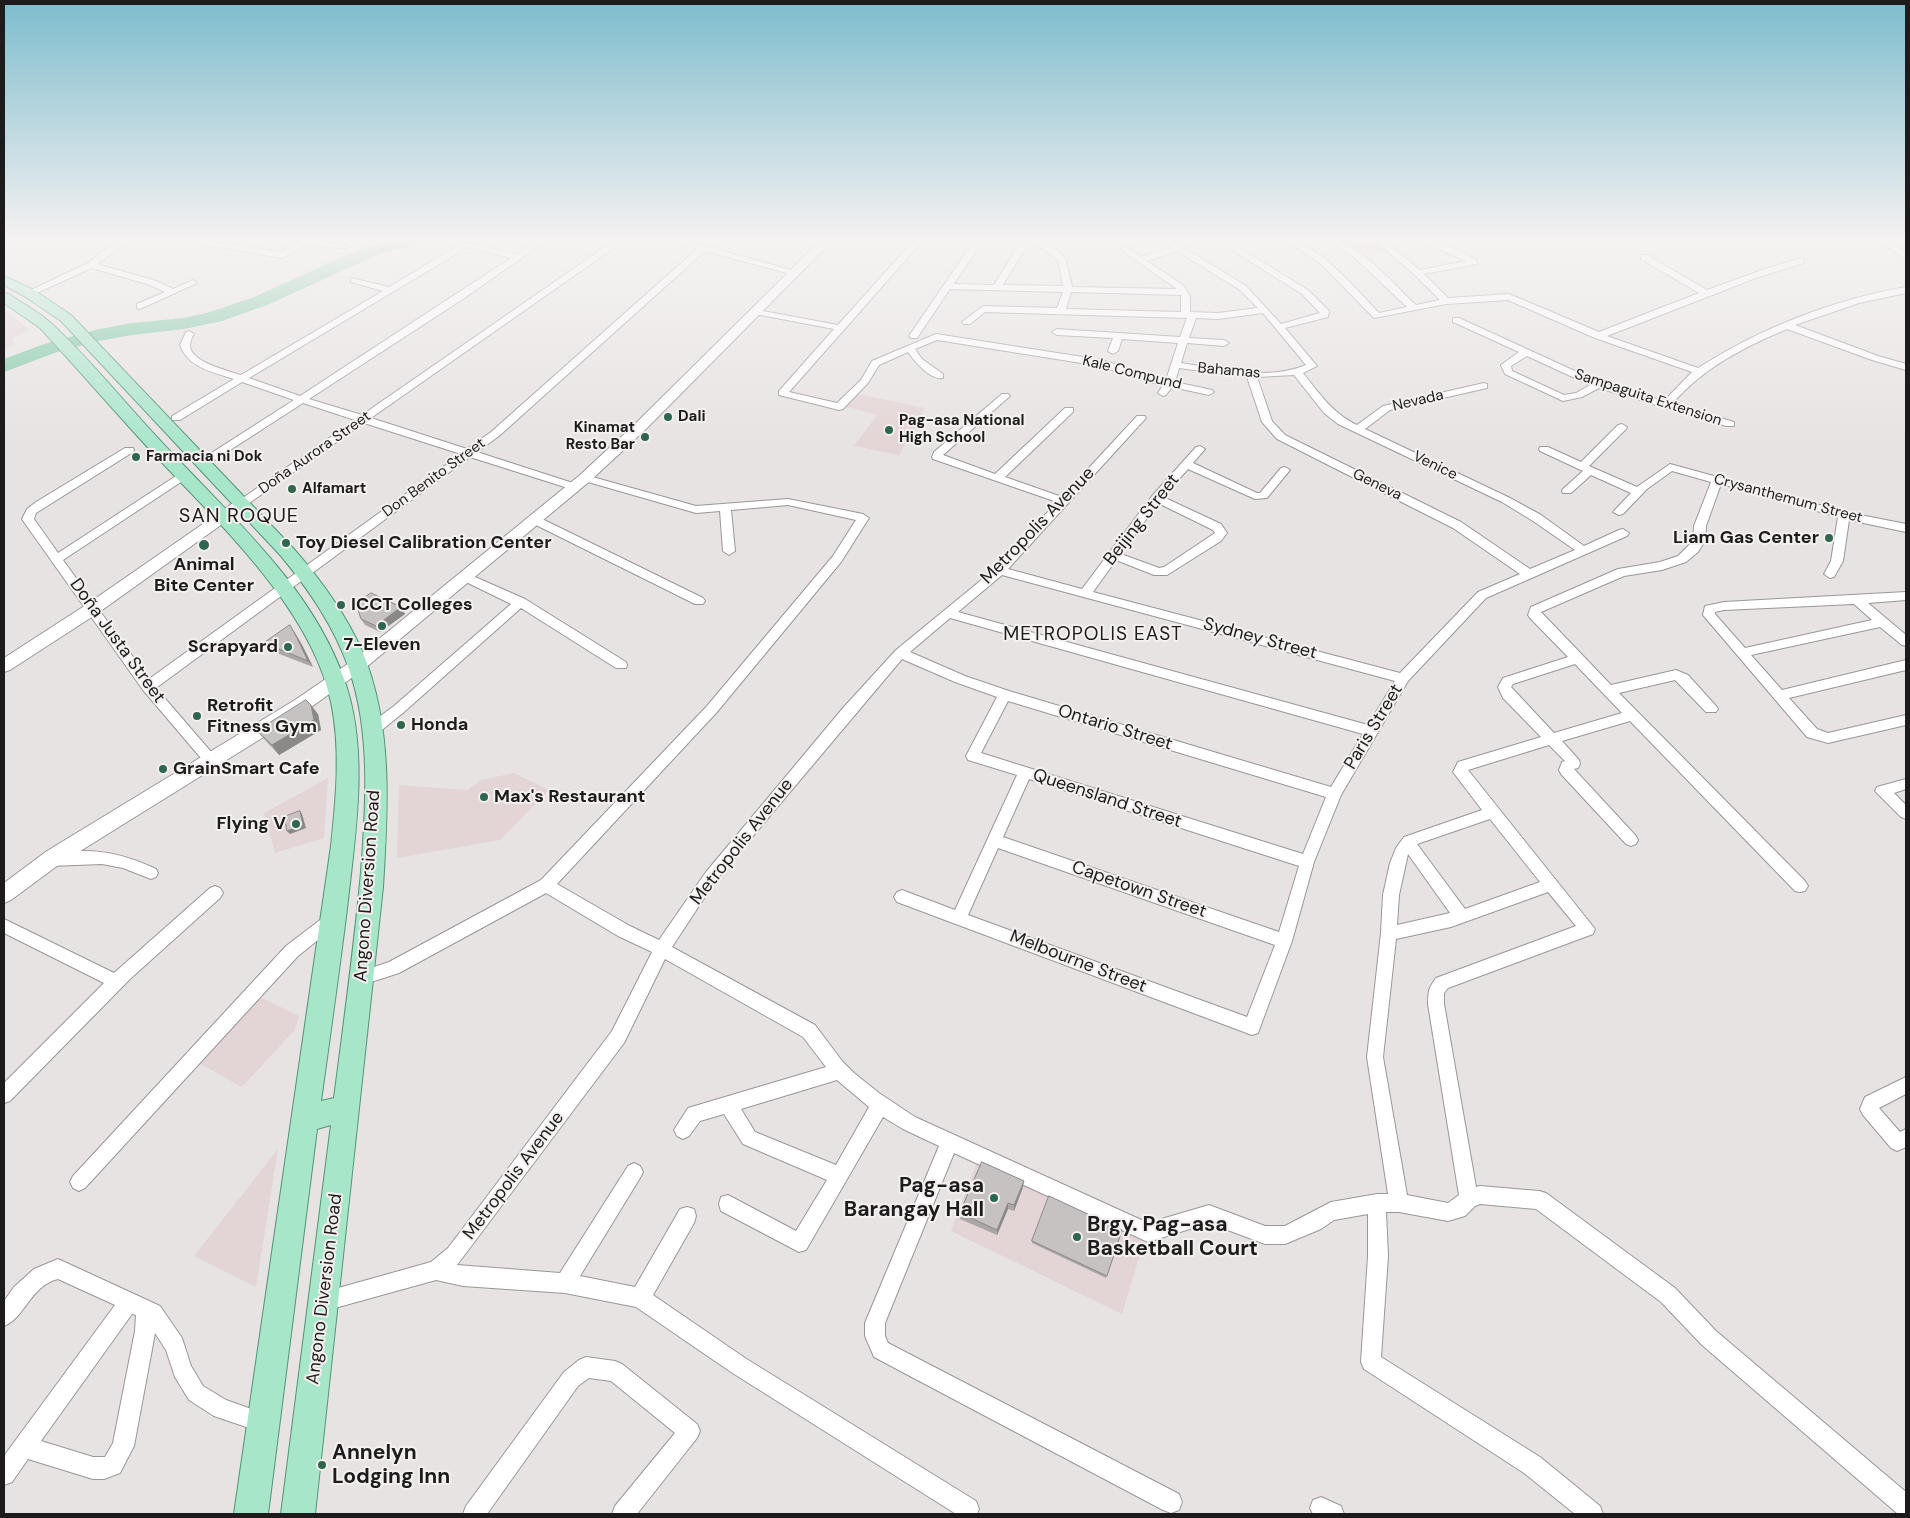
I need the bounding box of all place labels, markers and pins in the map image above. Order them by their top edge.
place label: Dali [678,408,706,426]
marker: Dali [662,411,674,423]
place label: Pag-asa National High School [899,412,1025,447]
place label: Kinamat Resto Bar [566,419,635,454]
marker: Pag-asa National High School [883,424,895,436]
marker: Kinamat Resto Bar [639,431,651,443]
place label: Farmacia ni Dok [146,448,262,466]
marker: Farmacia ni Dok [130,451,142,463]
place label: Alfamart [302,480,366,498]
marker: Alfamart [286,483,298,495]
place label: Liam Gas Center [1673,527,1819,549]
place label: Toy Diesel Calibration Center [296,532,552,554]
marker: Liam Gas Center [1823,532,1835,544]
marker: Toy Diesel Calibration Center [280,537,292,549]
marker: Animal Bite Center [197,538,211,552]
place label: Animal Bite Center [154,554,254,596]
place label: ICCT Colleges [351,594,473,616]
marker: ICCT Colleges [335,599,347,611]
marker: 7-Eleven [376,620,388,632]
place label: 7-Eleven [343,634,421,656]
place label: Scrapyard [188,636,278,658]
marker: Scrapyard [282,641,294,653]
place label: Retrofit Fitness Gym [207,695,317,738]
marker: Retrofit Fitness Gym [191,710,203,722]
place label: Honda [411,714,468,736]
marker: Honda [395,719,407,731]
place label: GrainSmart Cafe [173,758,320,780]
marker: GrainSmart Cafe [157,763,169,775]
place label: Max's Restaurant [494,786,645,808]
marker: Max's Restaurant [478,791,490,803]
place label: Flying V [217,813,286,835]
marker: Flying V [290,818,302,830]
place label: Pag-asa Barangay Hall [844,1173,984,1223]
marker: Pag-asa Barangay Hall [988,1192,1000,1204]
place label: Brgy. Pag-asa Basketball Court [1087,1212,1258,1262]
marker: Brgy. Pag-asa Basketball Court [1071,1231,1083,1243]
place label: Annelyn Lodging Inn [332,1440,450,1490]
marker: Annelyn Lodging Inn [316,1459,328,1471]

